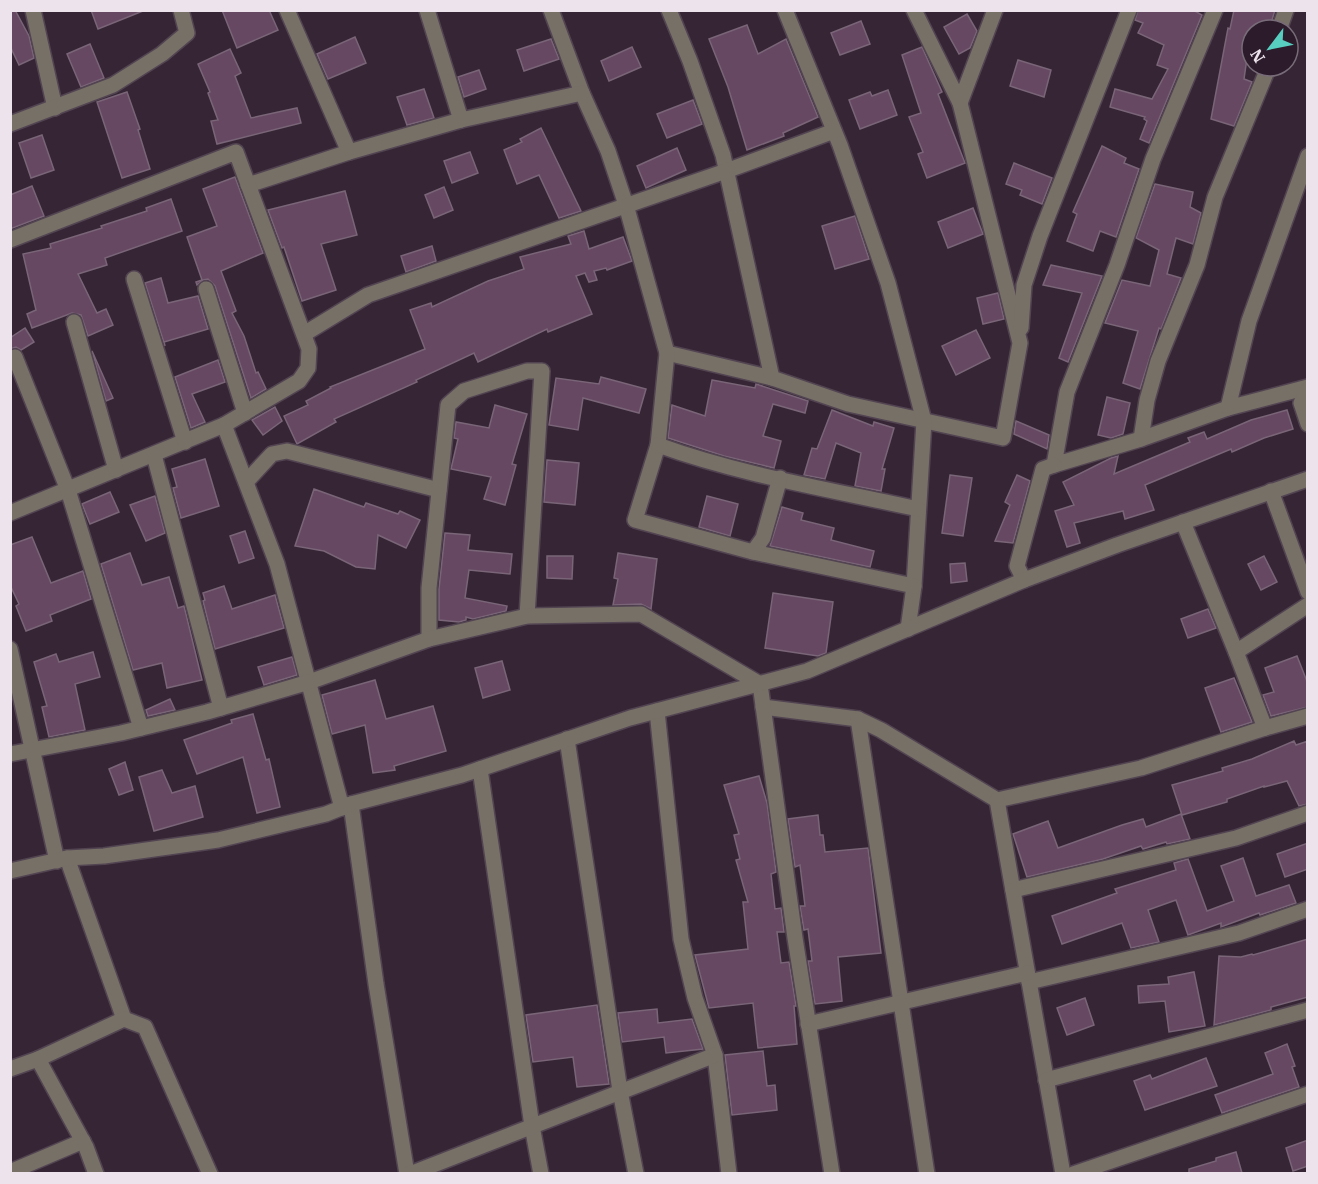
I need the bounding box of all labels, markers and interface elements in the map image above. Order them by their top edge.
north arrow [1240,18,1300,78]
text: N [1245,45,1269,67]

